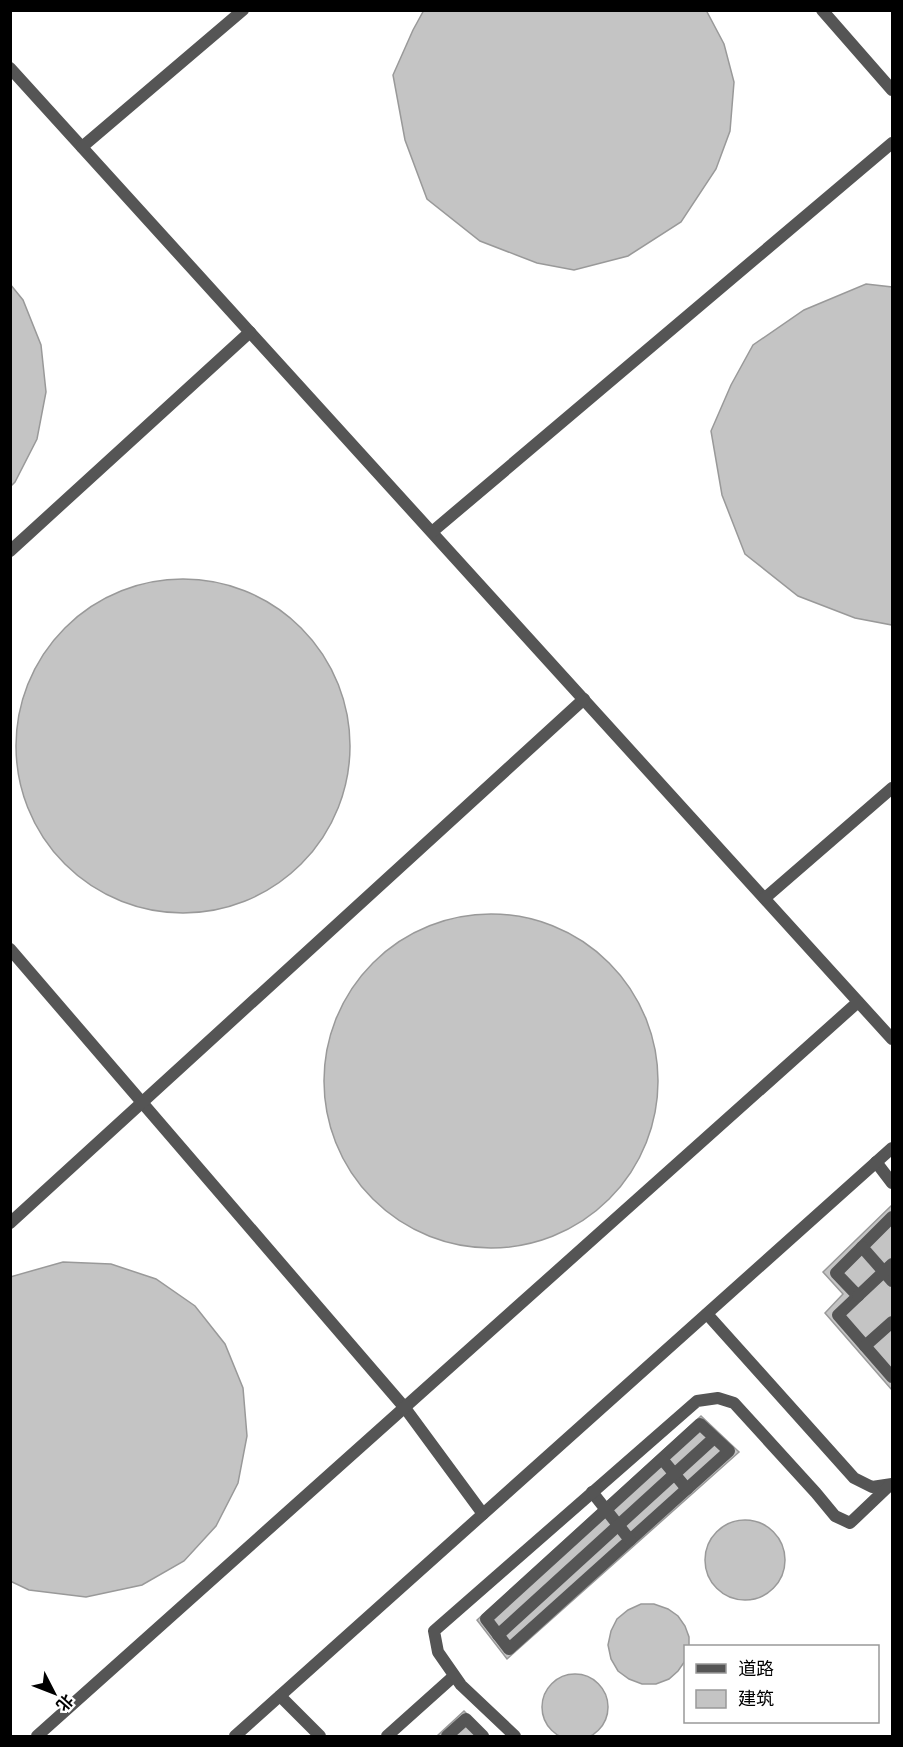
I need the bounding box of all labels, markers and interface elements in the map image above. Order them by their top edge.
legend [684,1645,879,1723]
text: 道路 [738,1658,774,1680]
north arrow [24,1663,84,1723]
text: 建筑 [738,1688,774,1710]
text: 北 [52,1690,77,1715]

